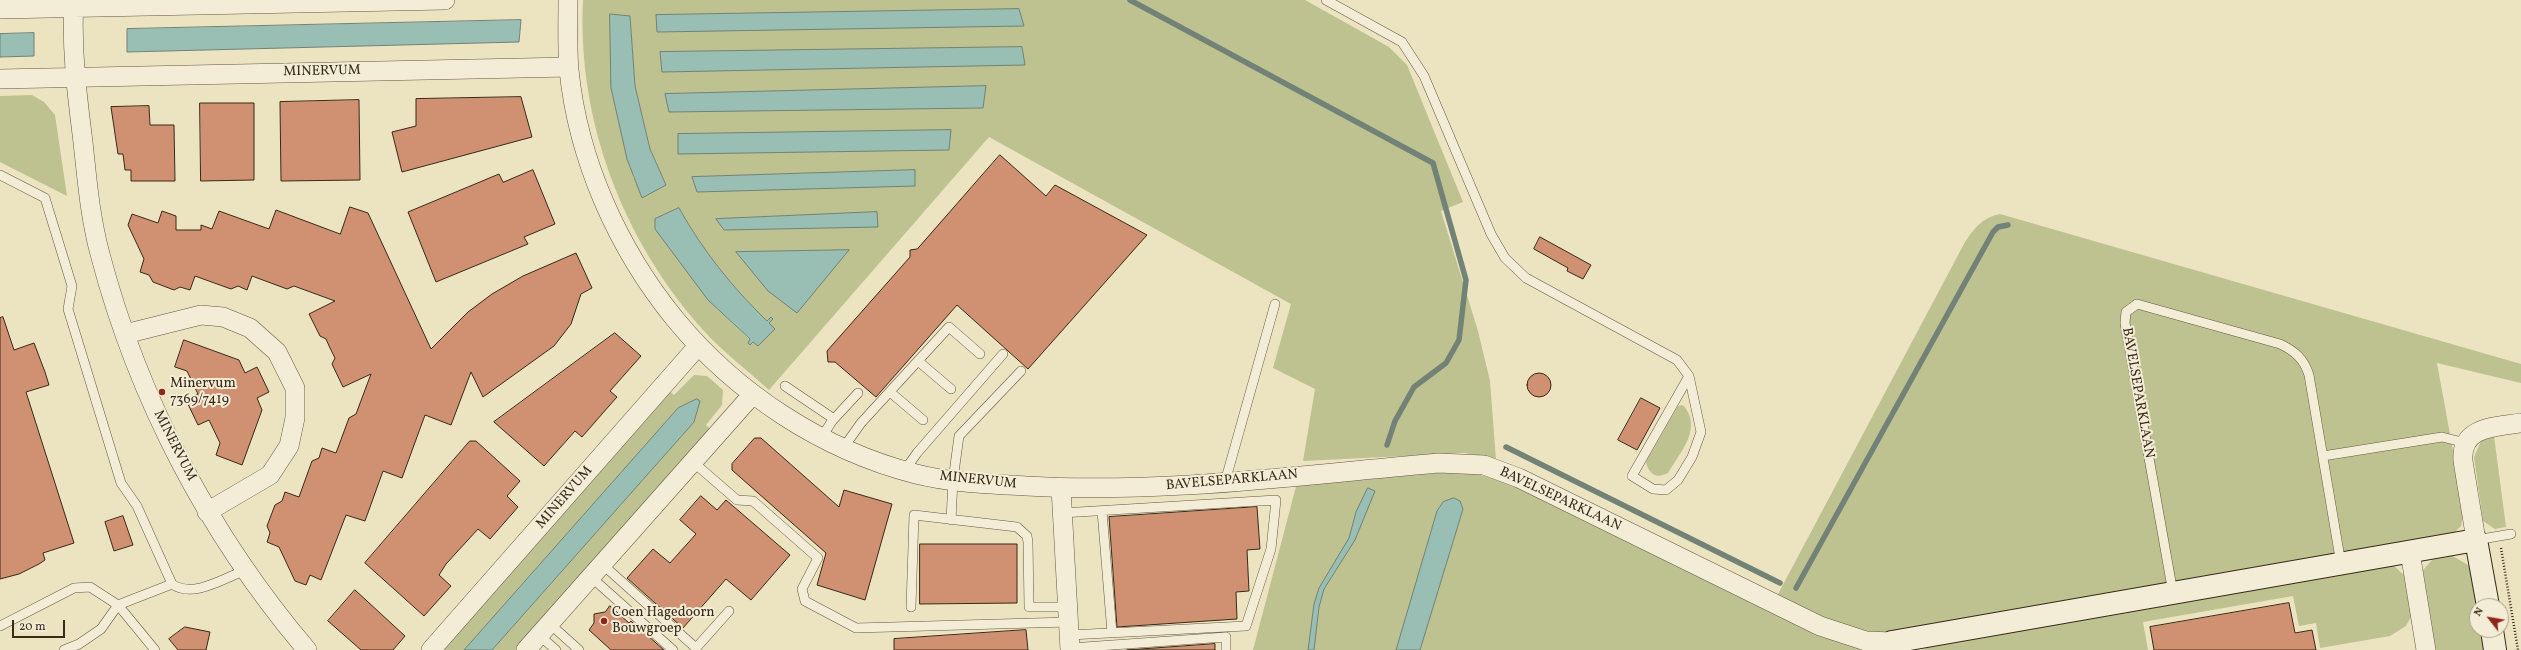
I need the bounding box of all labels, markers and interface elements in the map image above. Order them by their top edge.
street label: MINERVUM [283,63,361,81]
street label: BAVELSEPARKLAAN [2117,326,2157,460]
place label: Minervum 7369/7419 [170,376,236,408]
marker: Minervum 7369/7419 [157,387,167,397]
street label: MINERVUM [149,408,199,484]
street label: MINERVUM [533,463,597,533]
street label: BAVELSEPARKLAAN [1496,464,1624,536]
street label: BAVELSEPARKLAAN [1165,467,1299,495]
street label: MINERVUM [939,469,1017,493]
north arrow [2469,598,2509,638]
place label: Coen Hagedoorn Bouwgroep [612,605,715,638]
text: N [2471,605,2488,619]
scale bar [14,612,67,638]
marker: Coen Hagedoorn Bouwgroep [599,616,609,626]
text: 20 m [19,619,46,635]

